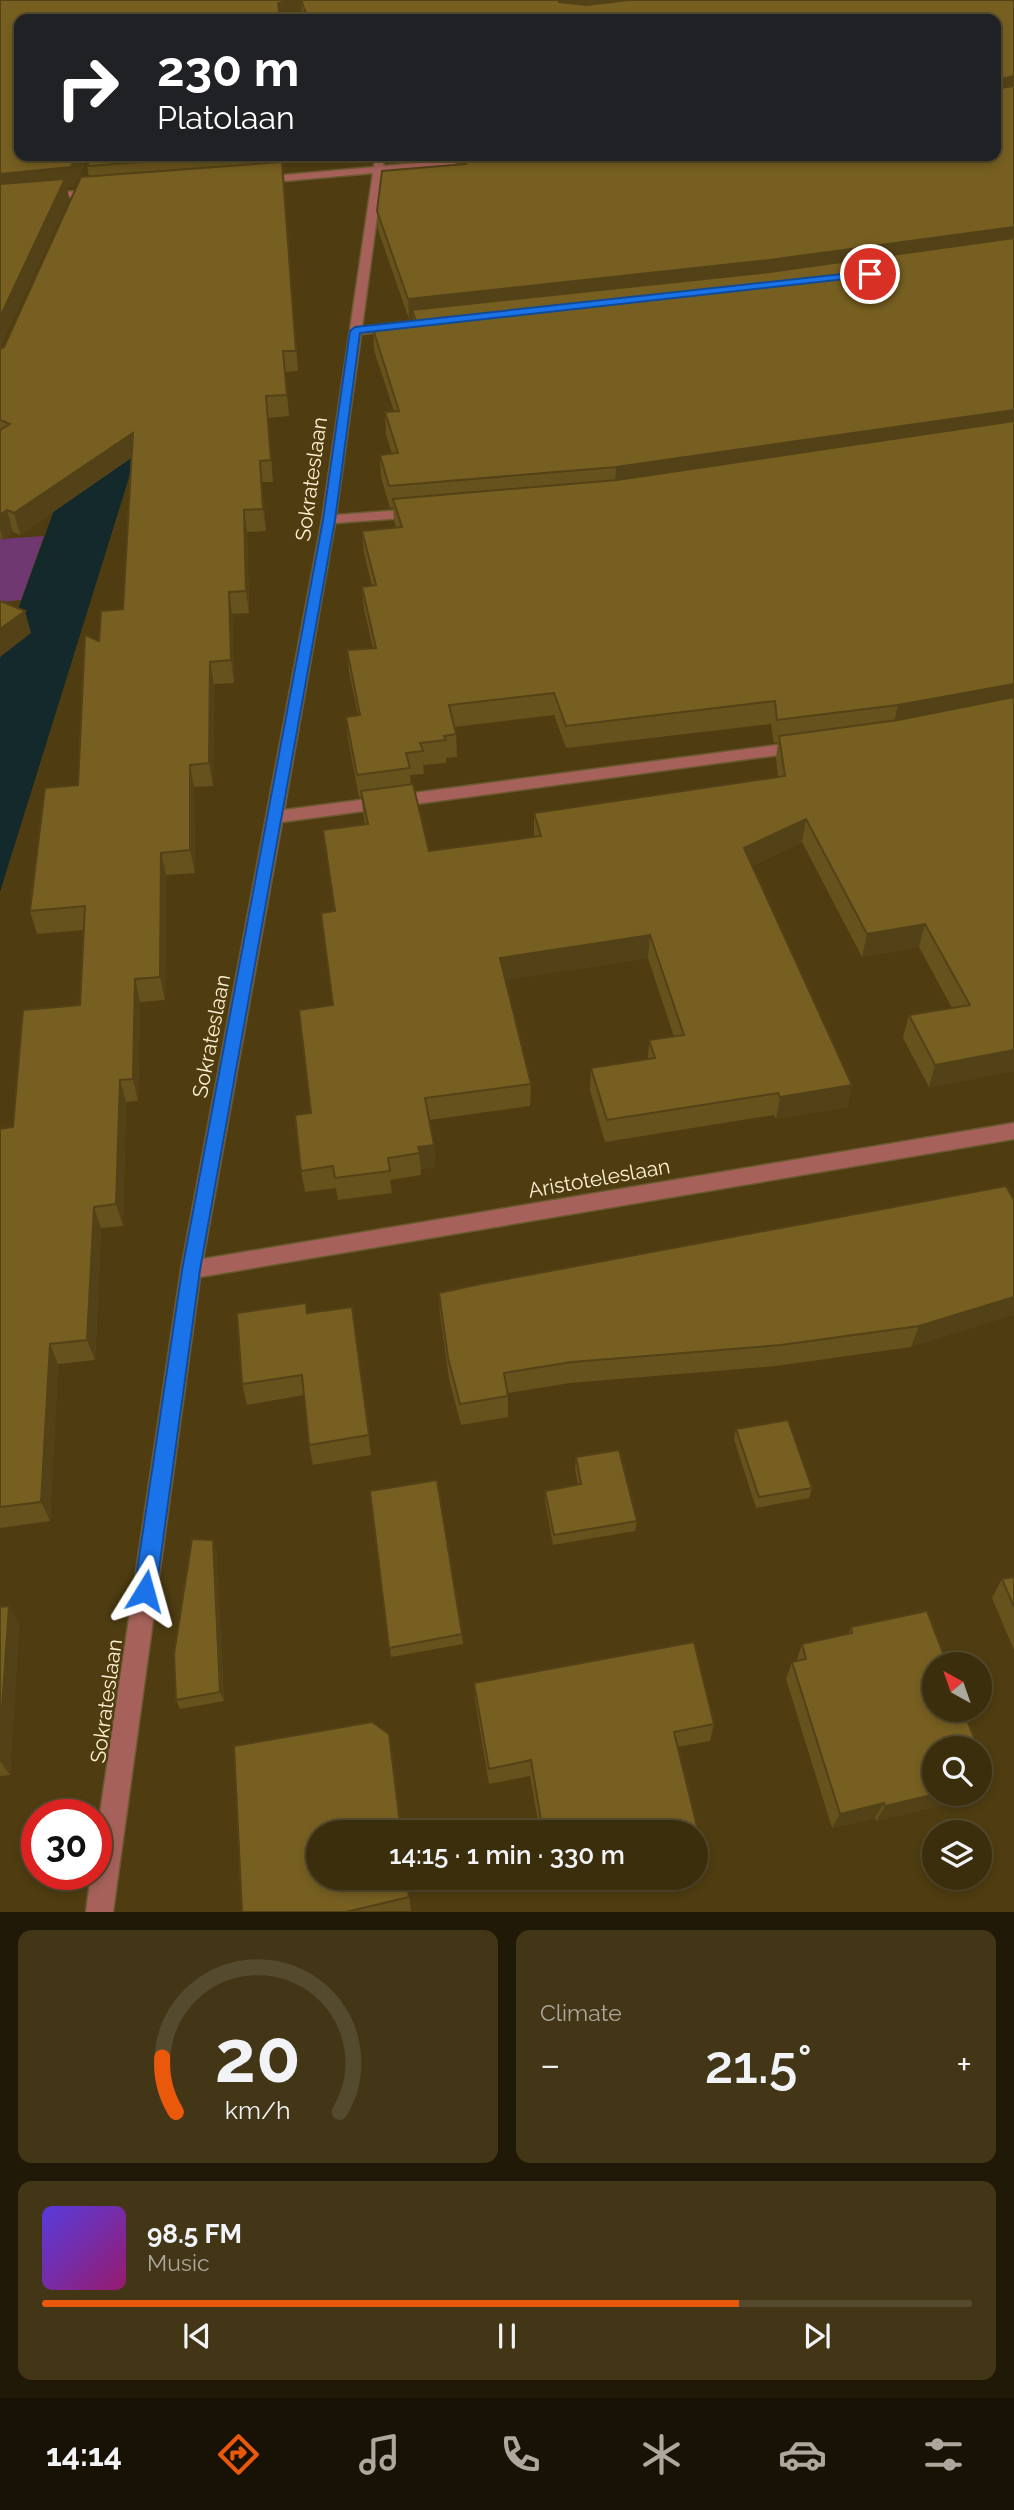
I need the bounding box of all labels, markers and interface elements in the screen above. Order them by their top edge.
text: 230 m [157,40,299,97]
icon: right [42,42,133,133]
text: Platolaan [157,99,295,136]
pin [840,244,900,304]
icon: arrive [851,255,889,293]
street label: Sokrateslaan [290,415,332,543]
street label: Sokrateslaan [187,972,235,1100]
street label: Aristoteleslaan [526,1153,672,1203]
position arrow [108,1554,182,1628]
street label: Sokrateslaan [85,1637,127,1765]
north arrow [922,1652,992,1722]
map controls [922,1652,992,1890]
button: search [922,1736,992,1806]
speed limit sign: 30 [21,1799,112,1890]
button: layers [922,1820,992,1890]
text: 14:15 · 1 min · 330 m [389,1840,625,1870]
text: Climate [540,1999,622,2026]
text: 20 [215,2015,301,2100]
text: 21.5° [705,2034,812,2095]
text: − [540,2042,560,2087]
text: + [956,2042,972,2087]
text: km/h [225,2095,291,2125]
text: 98.5 FM [147,2219,242,2249]
text: Music [147,2249,210,2276]
icon: previous [178,2317,216,2355]
icon: pause [488,2317,526,2355]
icon: next [798,2317,836,2355]
icon: directions [214,2430,263,2479]
icon: music [355,2430,404,2479]
icon: phone [496,2430,545,2479]
icon: climate [637,2430,686,2479]
icon: car [778,2430,827,2479]
icon: filters [919,2430,968,2479]
text: 14:14 [46,2436,122,2473]

